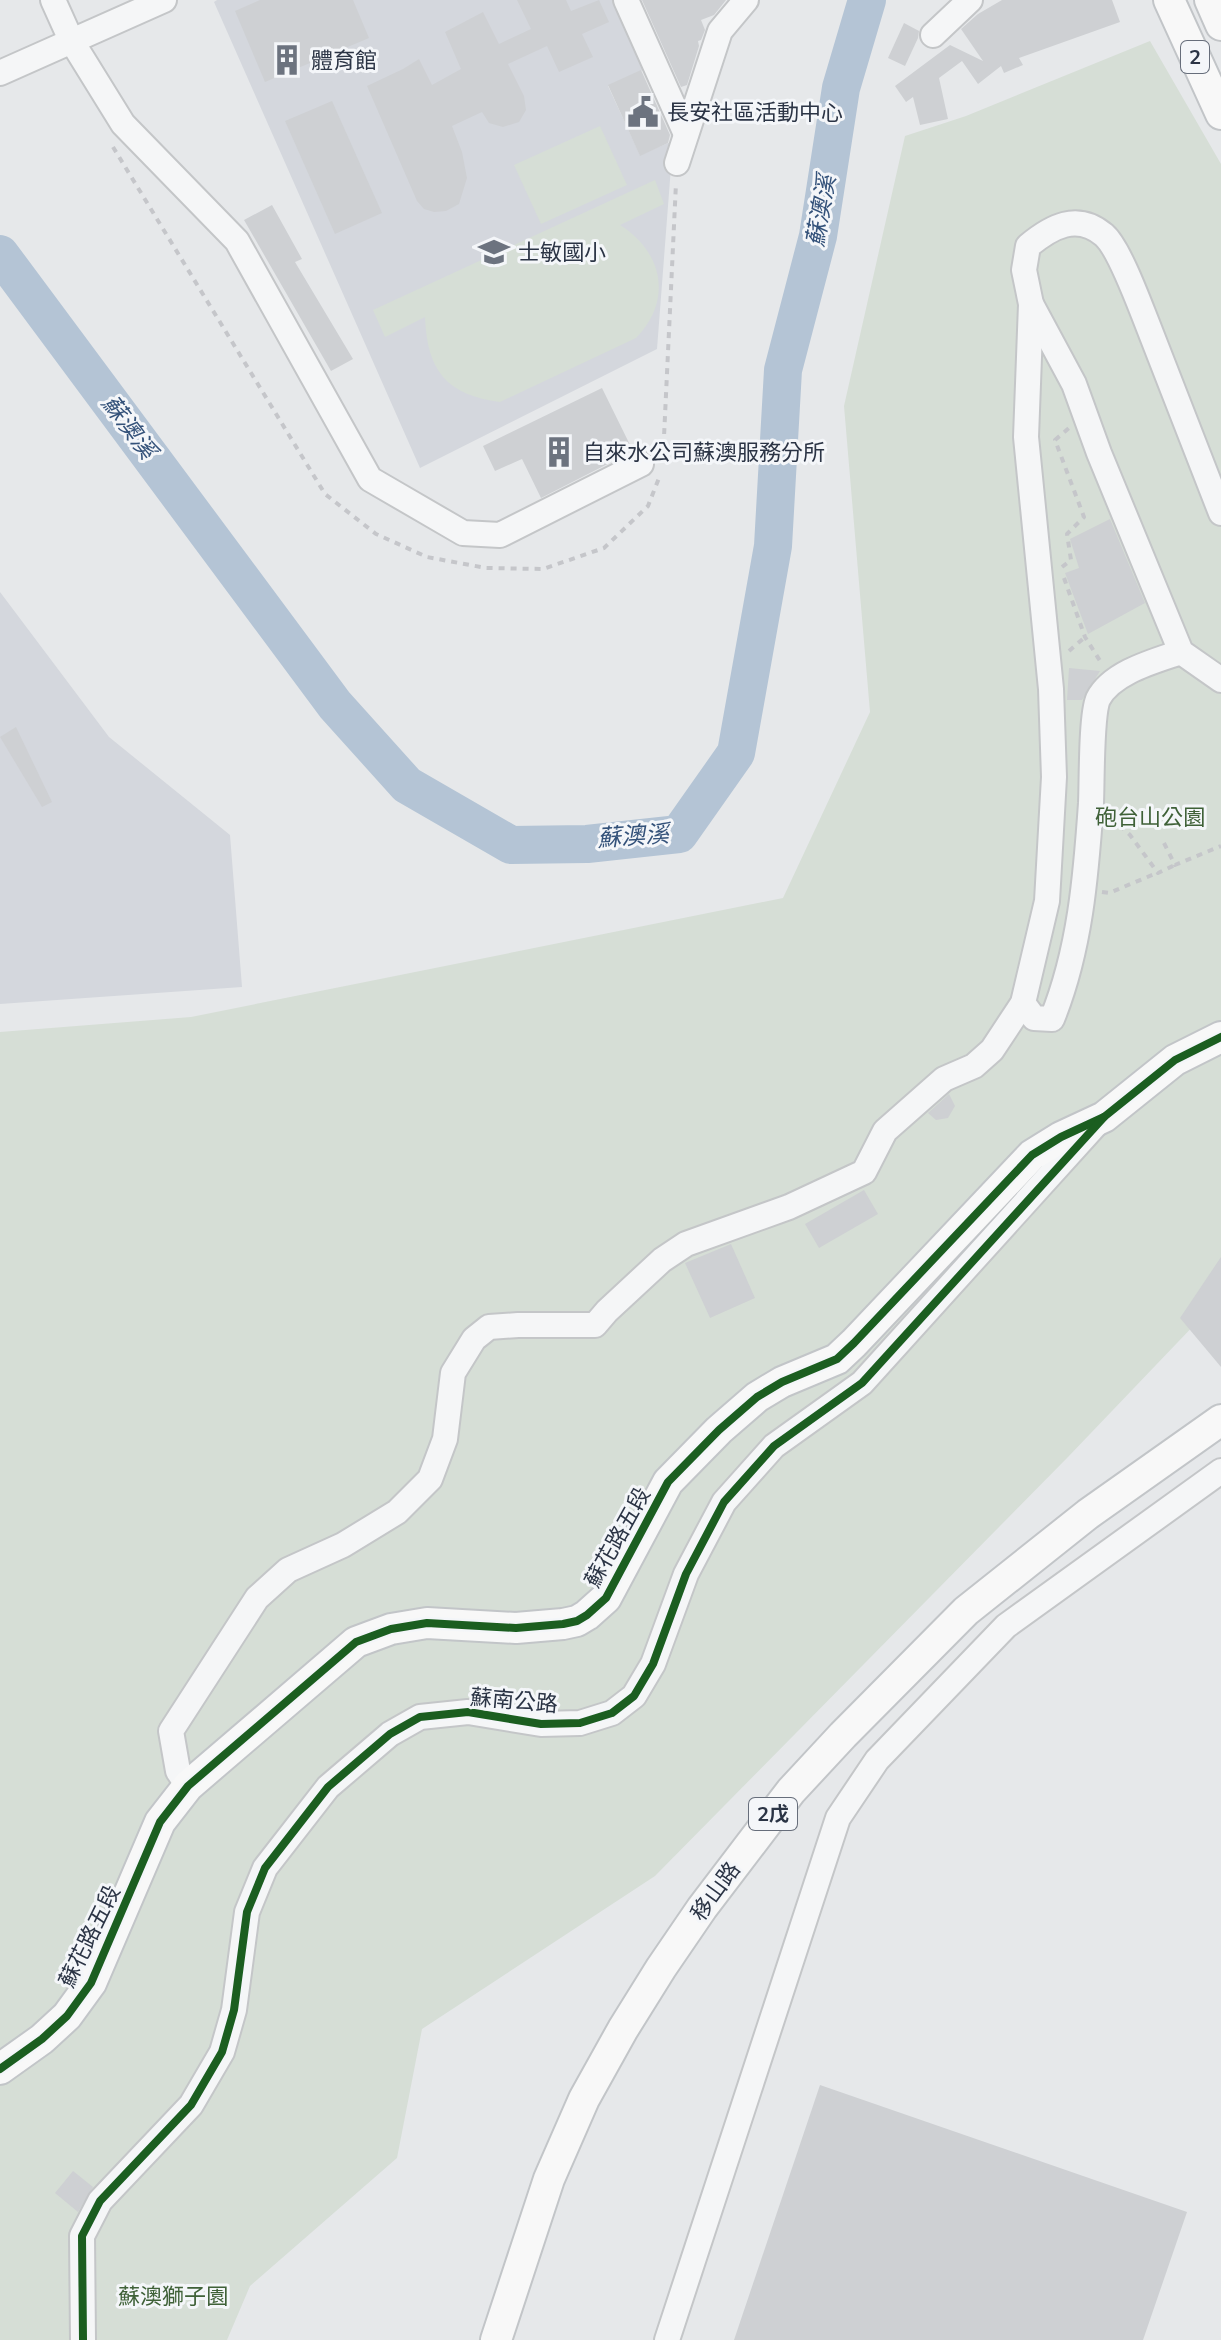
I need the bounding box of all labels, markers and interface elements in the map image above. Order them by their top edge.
road number: 2 [1181,41,1209,73]
building icon: 體育館 [270,43,304,77]
place label: 體育館 [311,46,377,74]
public building icon: 長安社區活動中心 [626,95,660,129]
place label: 長安社區活動中心 [667,98,843,126]
water label: 蘇澳溪 [799,170,842,249]
school or university icon: 士敏國小 [477,235,511,269]
place label: 士敏國小 [518,238,606,266]
water label: 蘇澳溪 [96,389,165,467]
building icon: 自來水公司蘇澳服務分所 [542,435,576,469]
place label: 自來水公司蘇澳服務分所 [583,438,825,466]
park label: 砲台山公園 [1095,803,1205,831]
water label: 蘇澳溪 [596,817,673,852]
street label: 蘇花路五段 [578,1482,656,1592]
street label: 蘇南公路 [469,1682,559,1718]
road number: 2戊 [749,1798,797,1830]
street label: 移山路 [684,1856,746,1926]
street label: 蘇花路五段 [52,1880,126,1992]
park label: 蘇澳獅子園 [118,2282,228,2310]

